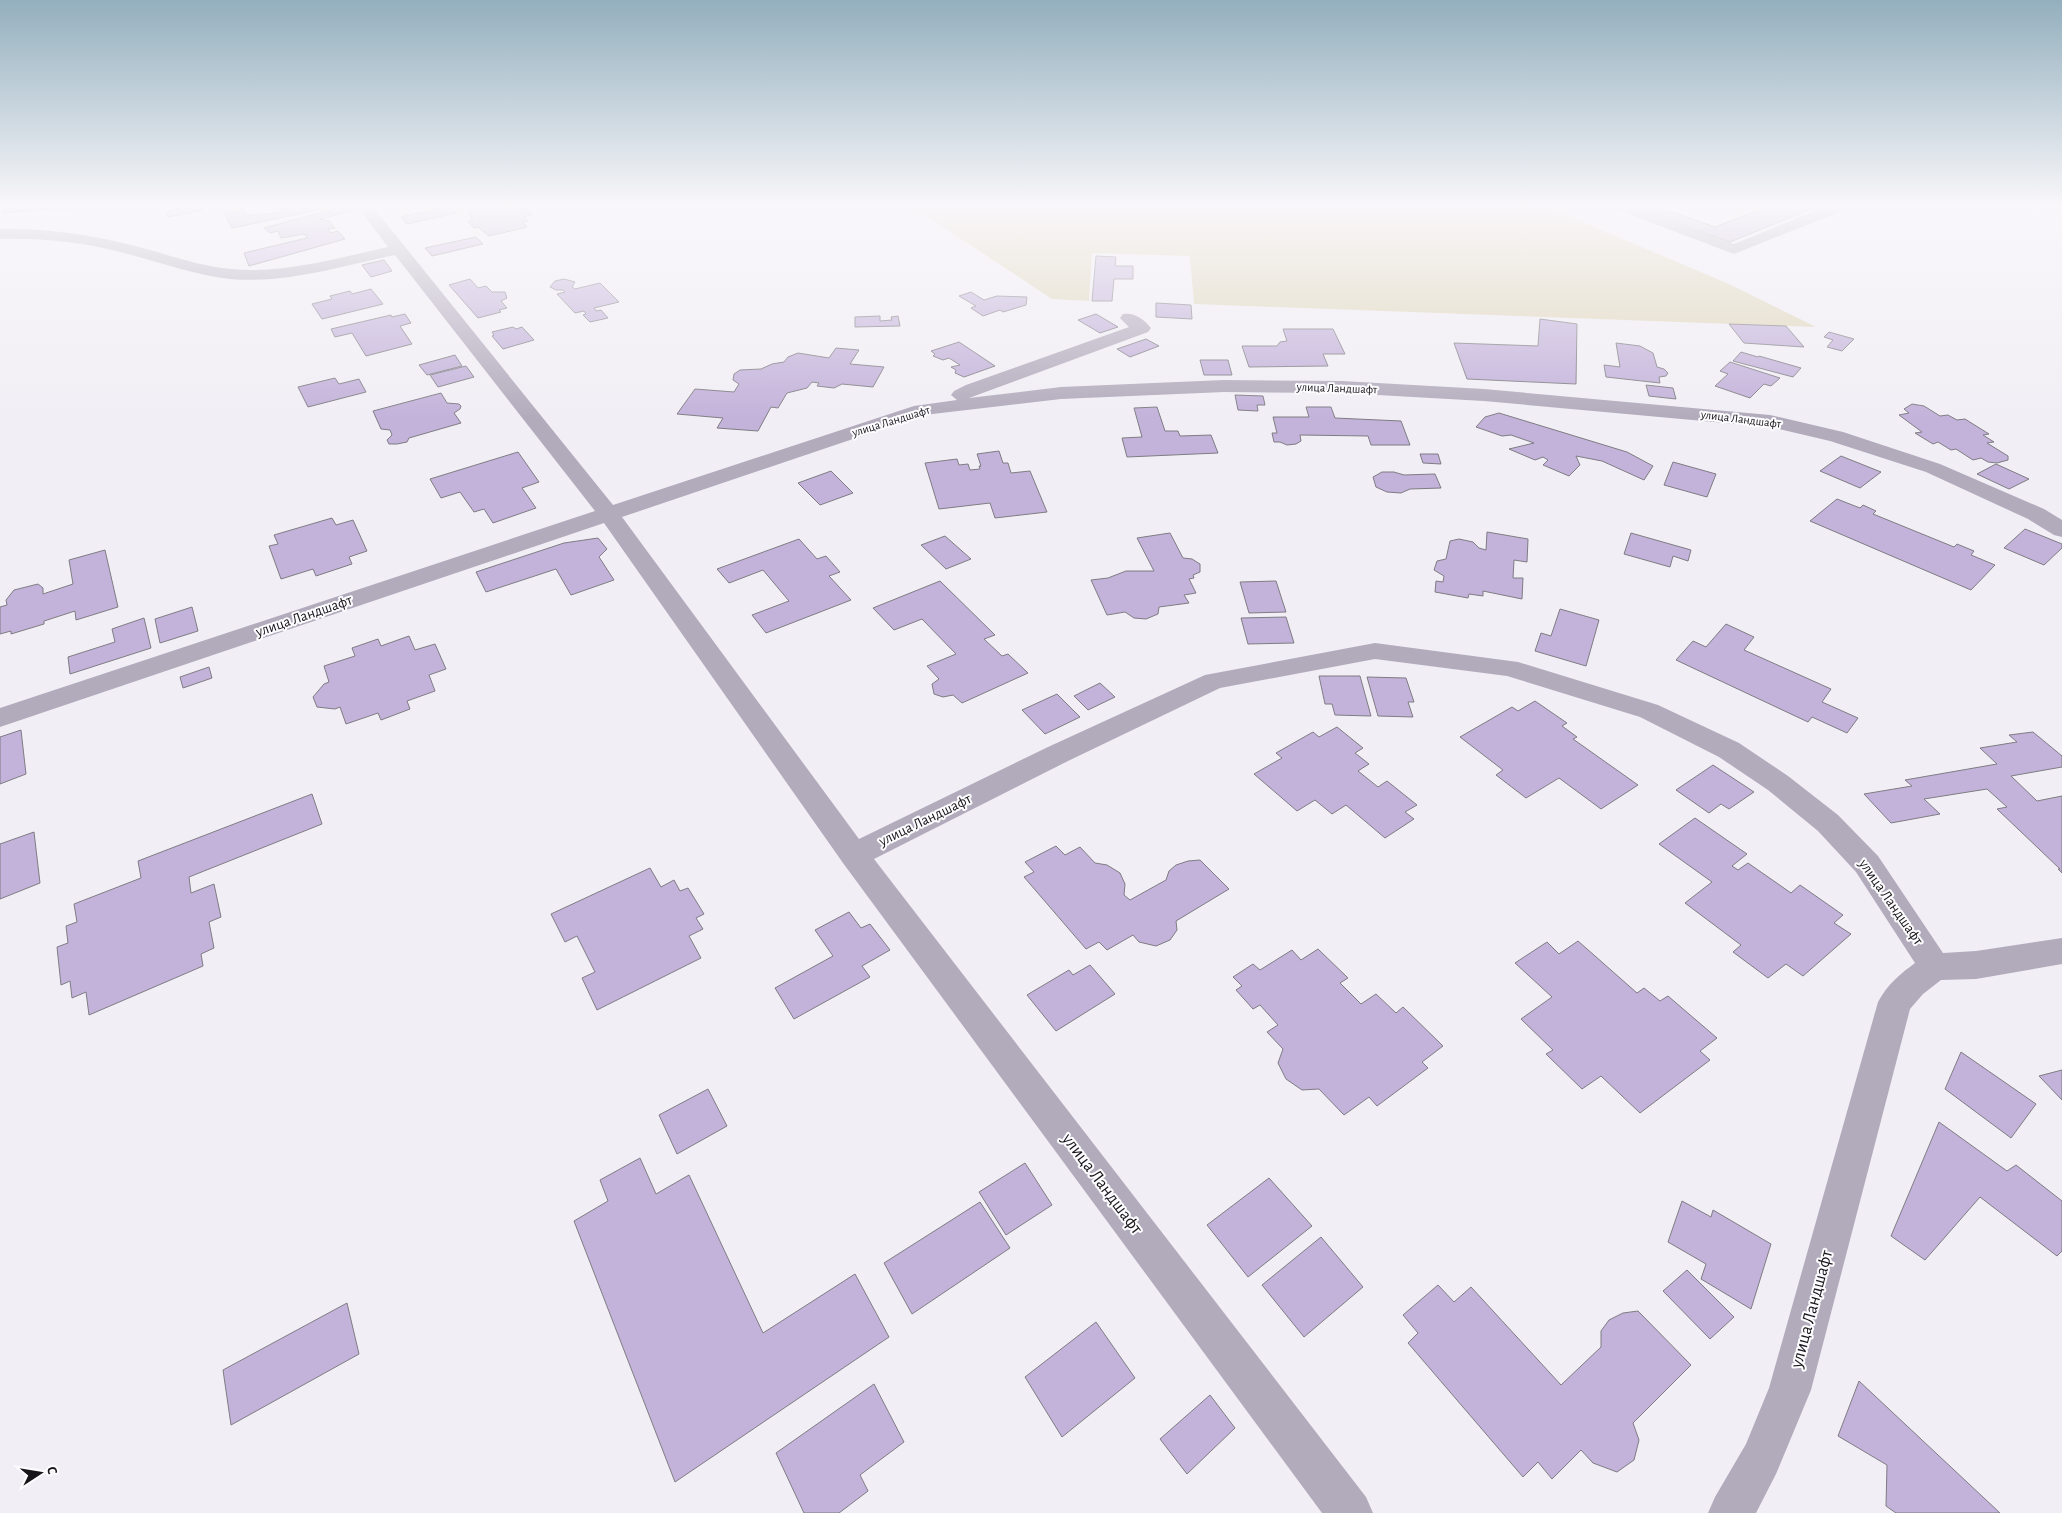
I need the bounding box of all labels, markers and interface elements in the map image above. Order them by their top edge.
street label: улица Ландшафт [1295,381,1378,396]
street label: улица Ландшафт [850,403,932,440]
street label: улица Ландшафт [1699,408,1782,431]
street label: улица Ландшафт [253,592,355,640]
street label: улица Ландшафт [876,791,974,849]
street label: улица Ландшафт [1855,856,1926,948]
street label: улица Ландшафт [1058,1129,1146,1238]
street label: улица Ландшафт [1787,1248,1836,1371]
north arrow [15,1448,65,1498]
text: С [44,1465,59,1476]

